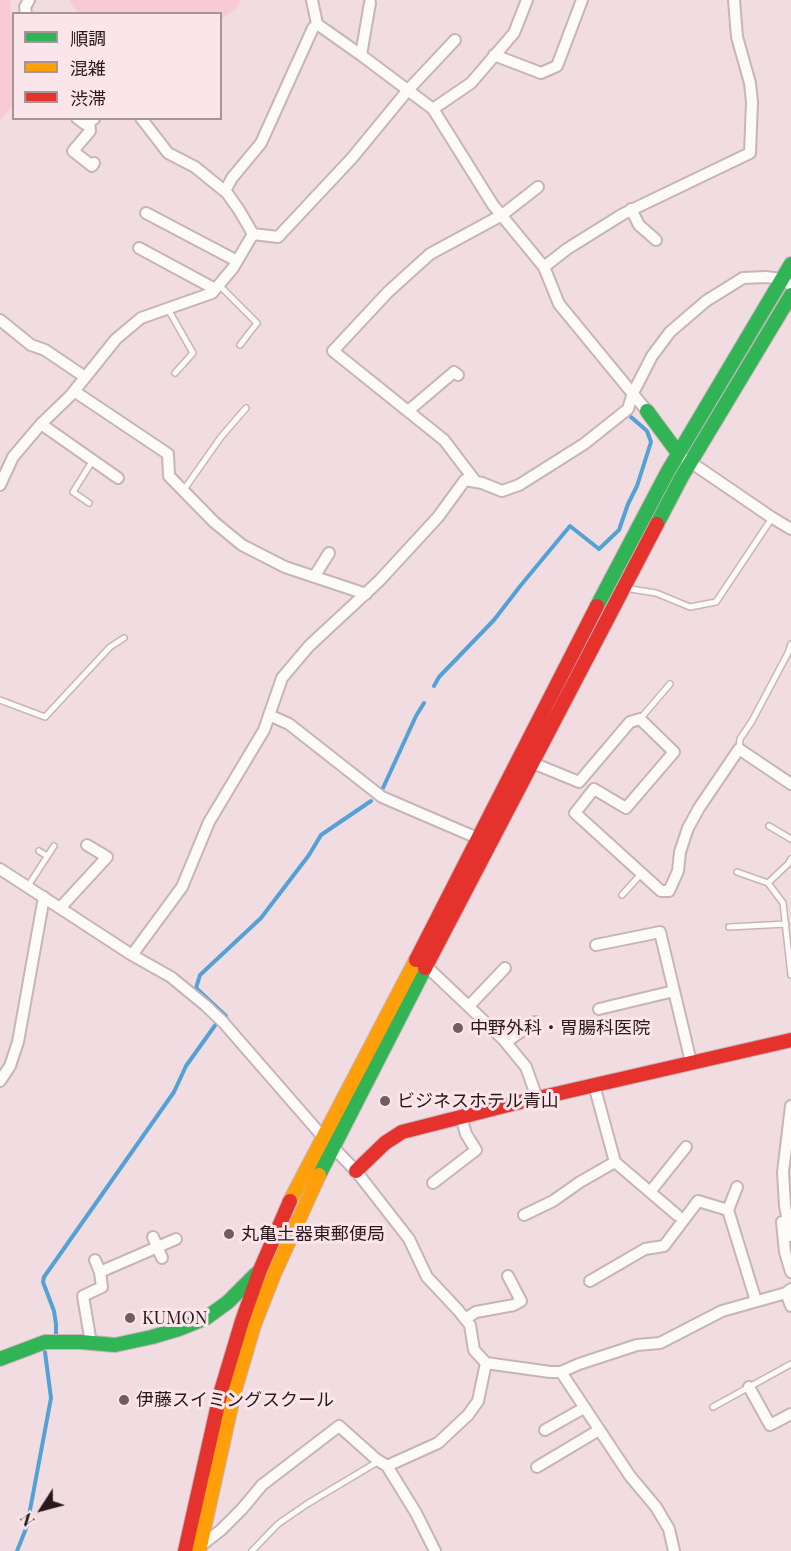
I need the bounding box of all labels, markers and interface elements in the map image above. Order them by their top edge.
legend [12,12,222,120]
text: 順調 [70,26,106,50]
text: 混雑 [70,56,106,80]
text: 渋滞 [70,86,106,110]
place label: 中野外科・胃腸科医院 [470,1017,650,1039]
marker: 中野外科・胃腸科医院 [451,1021,465,1035]
place label: ビジネスホテル青山 [397,1090,559,1112]
marker: ビジネスホテル青山 [378,1094,392,1108]
place label: 丸亀土器東郵便局 [241,1223,385,1245]
marker: 丸亀土器東郵便局 [222,1227,236,1241]
place label: KUMON [142,1307,208,1329]
marker: KUMON [123,1311,137,1325]
place label: 伊藤スイミングスクール [136,1389,334,1411]
marker: 伊藤スイミングスクール [117,1393,131,1407]
north arrow [12,1479,72,1539]
text: N [15,1509,39,1531]

